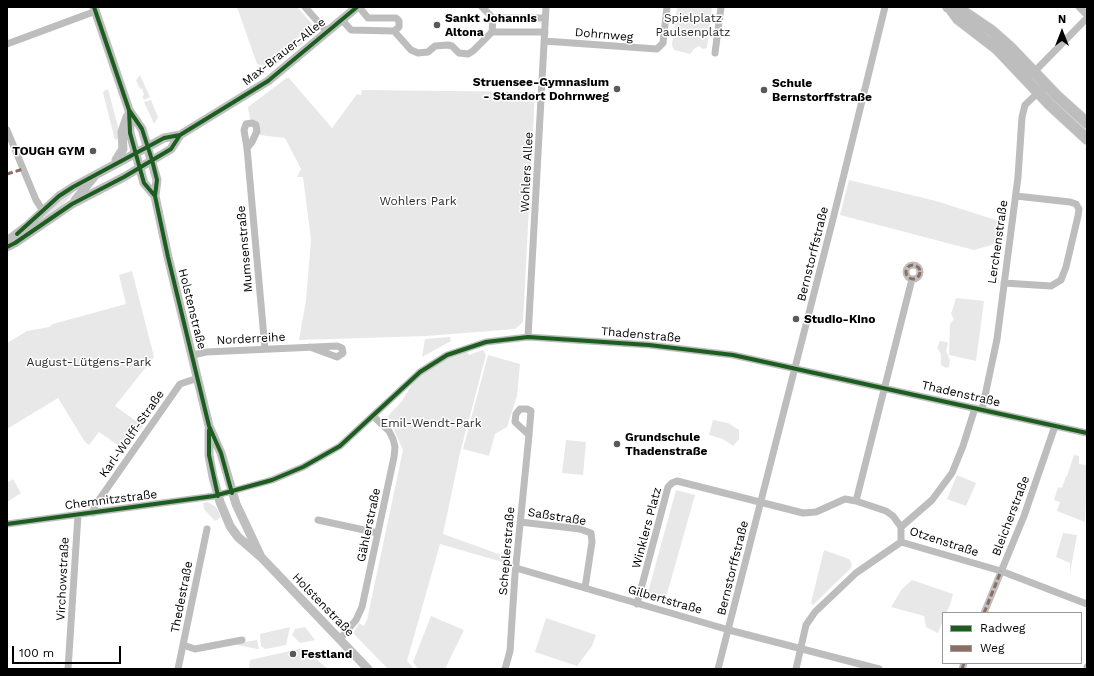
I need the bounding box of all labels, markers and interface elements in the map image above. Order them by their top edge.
place label: Sankt Johannis Altona [445,11,537,39]
park label: Spielplatz Paulsenplatz [655,11,731,39]
north arrow [1042,12,1082,52]
text: N [1058,13,1066,26]
street label: Max-Brauer-Allee [240,15,328,89]
marker: Sankt Johannis Altona [432,20,442,30]
street label: Dohrnweg [574,25,634,45]
place label: Struensee-Gymnasium - Standort Dohrnweg [473,75,609,103]
place label: Schule Bernstorffstraße [772,76,872,104]
marker: Struensee-Gymnasium - Standort Dohrnweg [612,84,622,94]
marker: Schule Bernstorffstraße [759,85,769,95]
street label: Wohlers Allee [518,131,536,213]
place label: TOUGH GYM [12,144,85,158]
marker: TOUGH GYM [88,146,98,156]
park label: Wohlers Park [379,194,457,208]
street label: Lerchenstraße [985,199,1011,285]
street label: Mumsenstraße [234,205,256,293]
street label: Bernstorffstraße [794,205,832,303]
street label: Holstenstraße [175,267,209,351]
place label: Studio-Kino [804,312,875,326]
marker: Studio-Kino [791,314,801,324]
street label: Thadenstraße [600,324,682,346]
street label: Norderreihe [216,330,286,348]
park label: August-Lütgens-Park [27,355,151,369]
street label: Thadenstraße [920,378,1002,410]
street label: Karl-Wolff-Straße [96,388,168,480]
park label: Emil-Wendt-Park [381,416,481,430]
place label: Grundschule Thadenstraße [625,430,707,458]
marker: Grundschule Thadenstraße [612,439,622,449]
street label: Bleicherstraße [989,474,1033,558]
street label: Winklers Platz [629,486,665,570]
street label: Chemnitzstraße [64,487,158,513]
street label: Gählerstraße [354,487,384,563]
street label: Saßstraße [527,505,587,529]
street label: Scheplerstraße [496,506,518,596]
street label: Bernstorffstraße [714,519,752,617]
street label: Otzenstraße [908,524,980,560]
street label: Virchowstraße [54,537,72,621]
street label: Thedestraße [168,560,196,634]
street label: Holstenstraße [289,570,357,640]
street label: Gilbertstraße [626,582,704,618]
legend [942,612,1082,664]
text: Radweg [980,621,1025,635]
scale bar [14,638,123,664]
text: Weg [980,641,1004,655]
text: 100 m [19,646,54,660]
place label: Festland [301,647,352,661]
marker: Festland [288,649,298,659]

